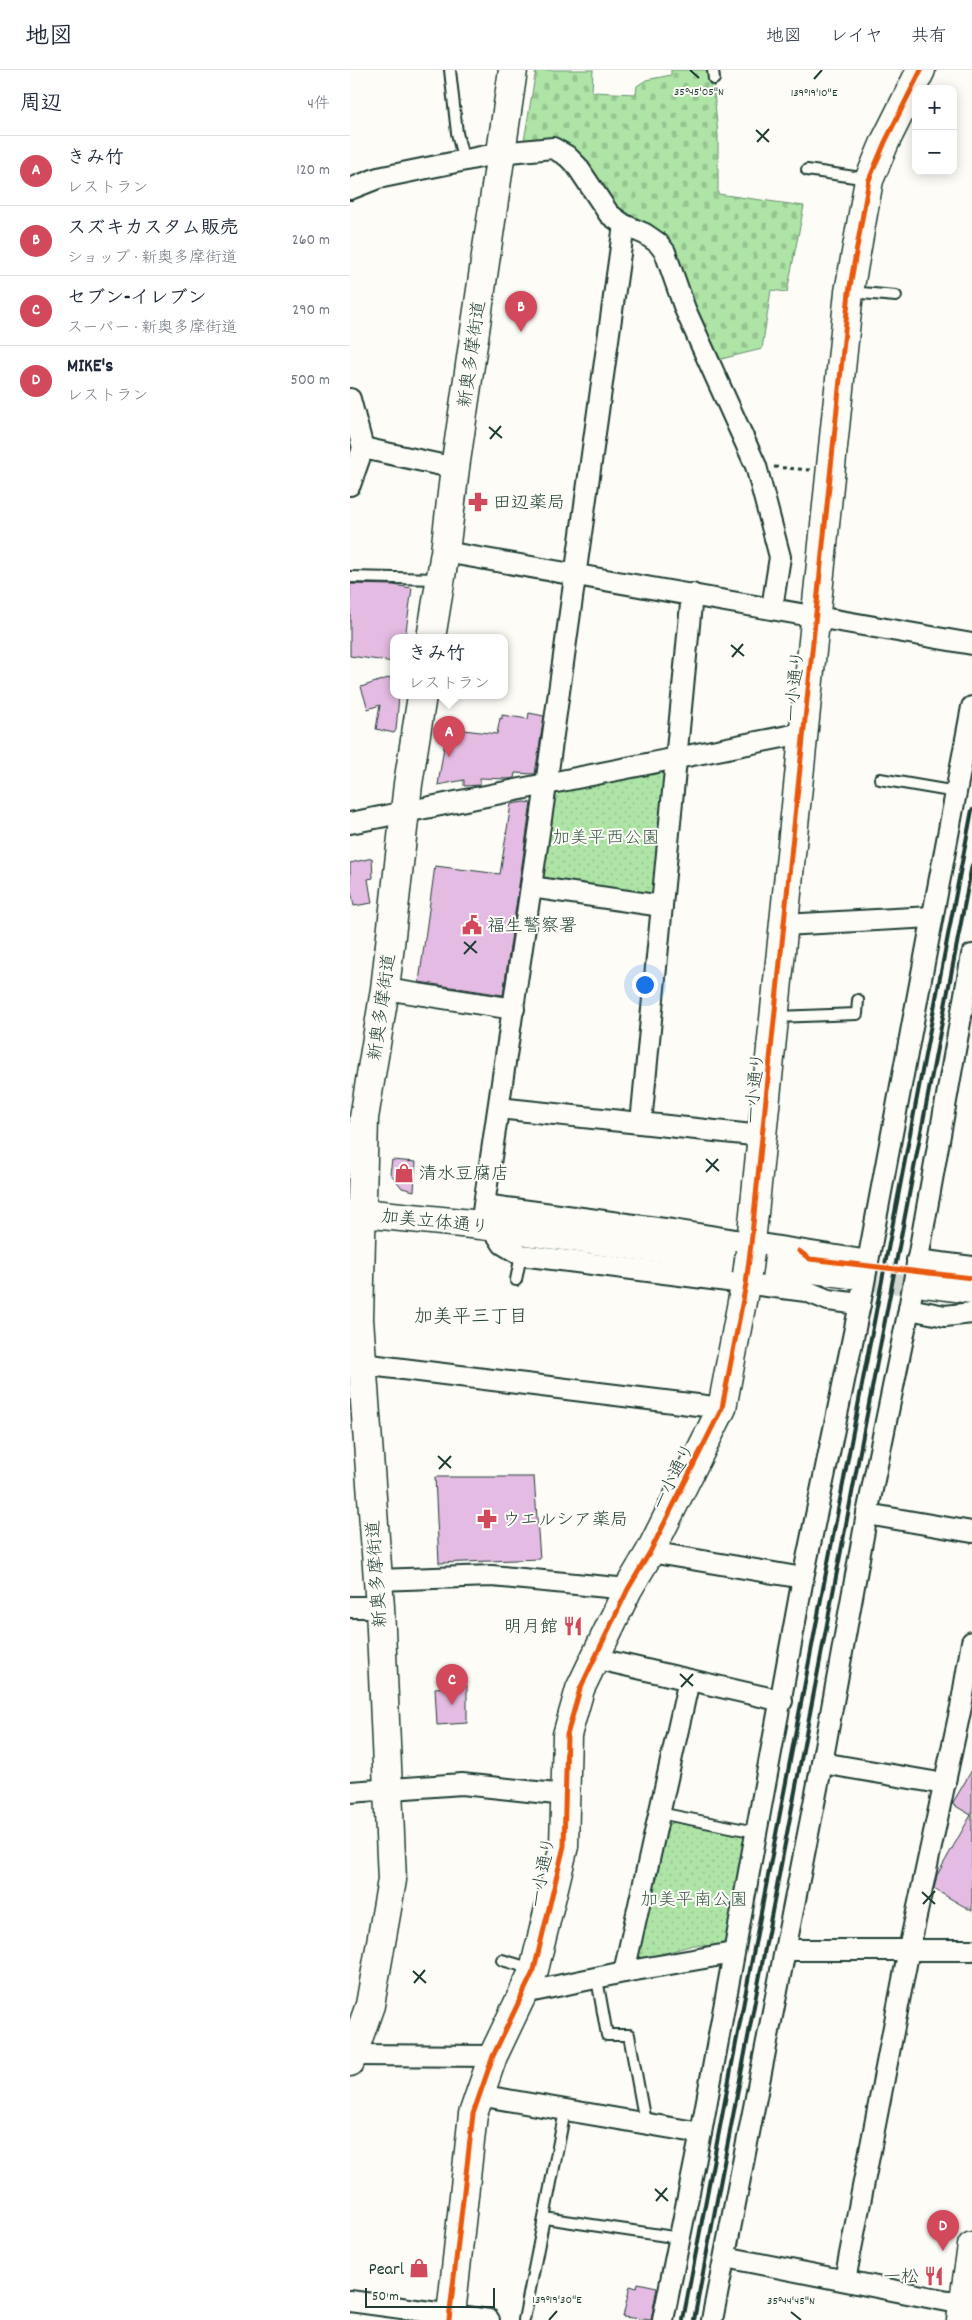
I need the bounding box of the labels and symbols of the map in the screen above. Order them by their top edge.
text: 35°45'05"N [674,84,724,101]
text: 139°19'10"E [791,85,838,102]
pin: B [505,291,537,332]
street label: 新奥多摩街道 [454,299,493,410]
pharmacy icon: 田辺薬局 [467,491,489,513]
place label: 田辺薬局 [493,492,565,517]
street label: 一小通り [780,649,813,723]
pin: A [433,716,465,757]
park label: 加美平西公園 [552,827,660,852]
public building icon: 福生警察署 [461,914,483,936]
place label: 福生警察署 [487,915,577,940]
street label: 新奥多摩街道 [364,952,403,1063]
your location [632,972,658,998]
street label: 一小通り [740,1051,773,1125]
shop icon: 清水豆腐店 [393,1162,415,1184]
place label: 清水豆腐店 [419,1163,509,1188]
street label: 加美立体通り [380,1205,490,1242]
district label: 加美平三丁目 [414,1305,528,1332]
street label: 一小通り [648,1439,703,1515]
pharmacy icon: ウエルシア薬局 [476,1508,498,1530]
place label: ウエルシア薬局 [502,1509,628,1534]
street label: 新奥多摩街道 [362,1519,395,1629]
restaurant icon: 明月館 [562,1615,584,1637]
place label: 明月館 [504,1616,558,1641]
pin: C [436,1664,468,1705]
street label: 一小通り [525,1835,564,1910]
park label: 加美平南公園 [640,1889,748,1914]
pin: D [927,2210,959,2251]
shop icon: Pearl [408,2257,430,2279]
place label: Pearl [369,2258,405,2283]
restaurant icon: 一松 [923,2265,945,2287]
place label: 一松 [883,2266,919,2291]
scale bar [365,2285,495,2308]
text: 139°19'30"E [532,2292,582,2309]
text: 35°44'45"N [767,2293,815,2310]

